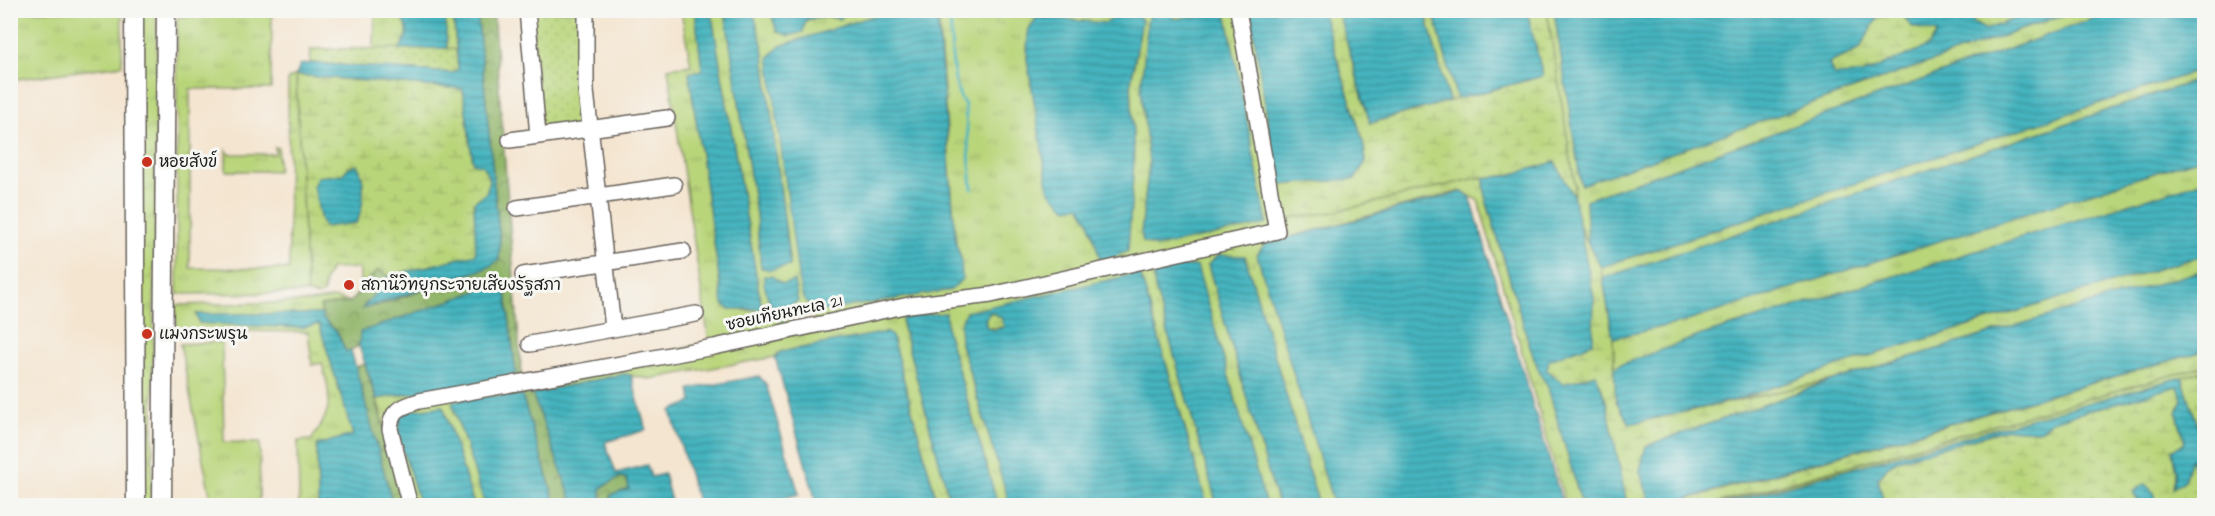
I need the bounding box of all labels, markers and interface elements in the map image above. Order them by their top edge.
place label: หอยสังข์ [159,150,217,173]
marker: หอยสังข์ [140,155,154,169]
place label: สถานีวิทยุกระจายเสียงรัฐสภา [361,274,561,297]
marker: สถานีวิทยุกระจายเสียงรัฐสภา [342,278,356,292]
street label: ซอยเทียนทะเล 21 [724,290,844,336]
place label: แมงกระพรุน [159,323,248,346]
marker: แมงกระพรุน [140,327,154,341]

